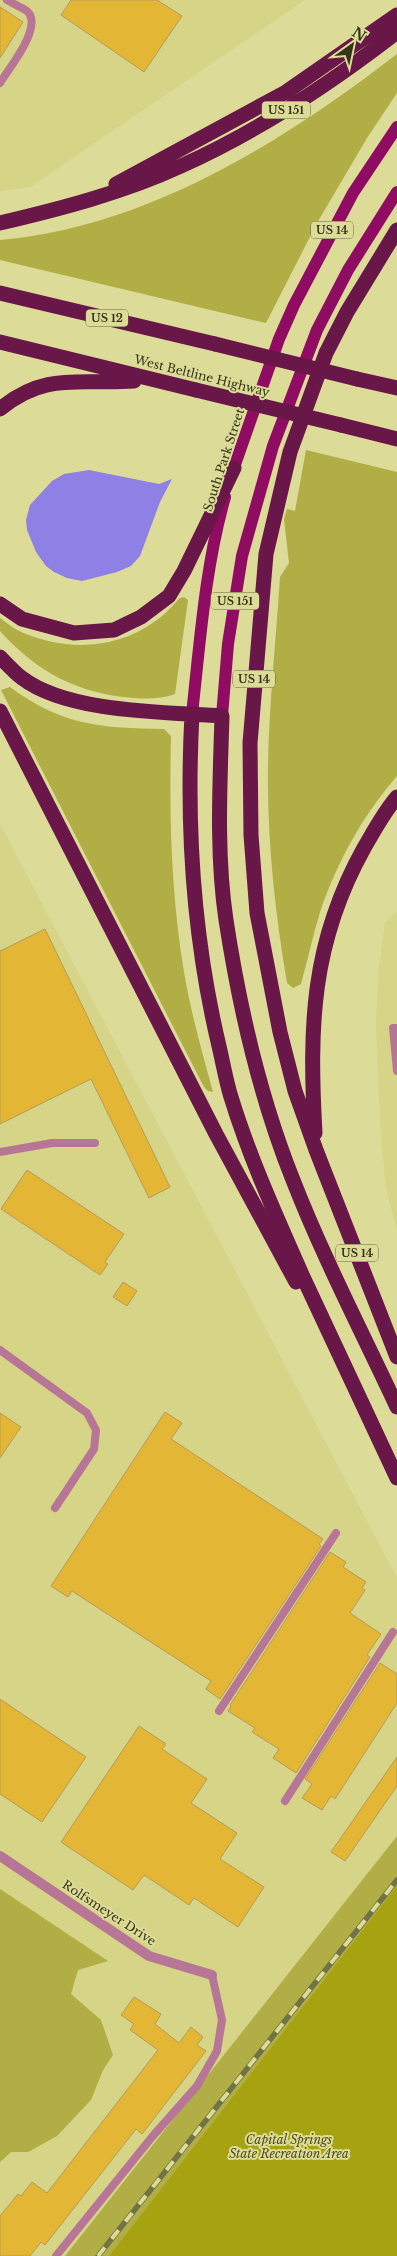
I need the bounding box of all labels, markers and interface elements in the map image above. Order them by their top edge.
north arrow [327,20,377,70]
text: N [349,23,370,45]
road number: US 151 [262,102,310,118]
road number: US 14 [311,222,353,238]
road number: US 12 [86,310,128,326]
street label: West Beltline Highway [132,351,272,400]
street label: South Park Street [200,406,247,513]
road number: US 151 [211,592,259,610]
road number: US 14 [233,671,275,688]
road number: US 14 [336,1244,378,1262]
street label: Rolfsmeyer Drive [60,1877,159,1948]
park label: Capital Springs State Recreation Area [229,2132,349,2161]

